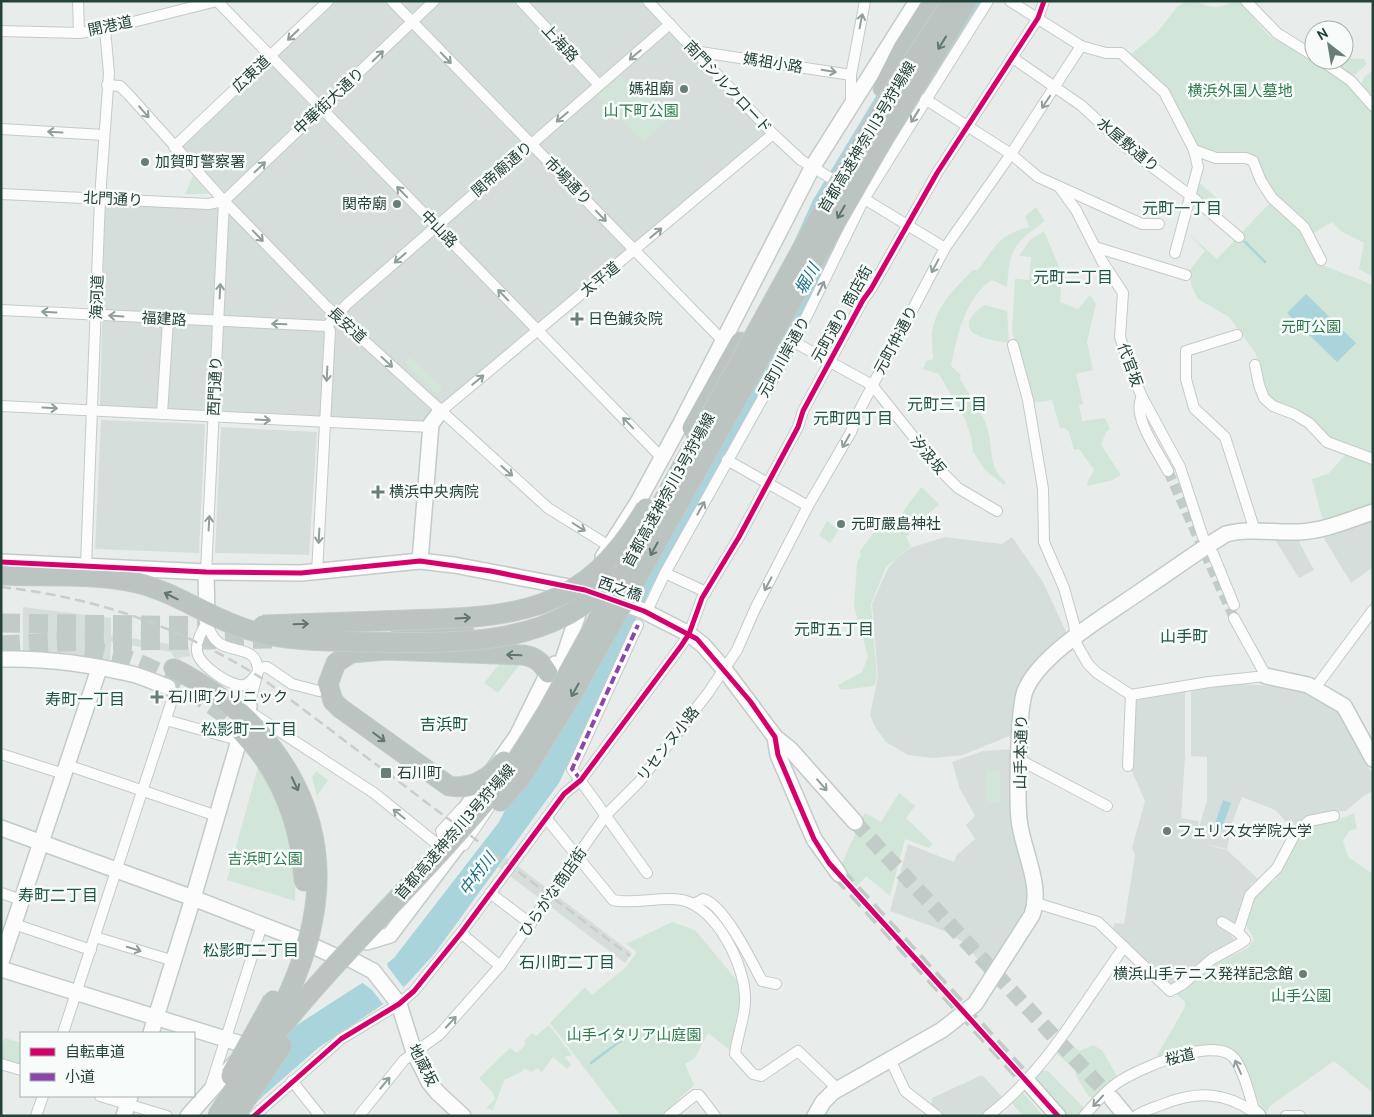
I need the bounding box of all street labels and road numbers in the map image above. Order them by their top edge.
street label: 開港道 [86,13,134,39]
street label: 上海路 [538,20,582,66]
street label: 南門シルクロード [680,37,776,137]
street label: 媽祖小路 [742,49,804,77]
street label: 広東道 [228,52,274,96]
street label: 首都高速神奈川3号狩場線 [815,58,919,216]
street label: 中華街大通り [290,64,368,138]
street label: 水屋敷通り [1093,114,1163,176]
street label: 関帝廟通り [468,138,536,200]
street label: 市場通り [541,153,595,209]
street label: 北門通り [83,188,143,210]
street label: 中山路 [417,207,461,251]
street label: 太平道 [577,258,623,300]
street label: 元町通り 商店街 [808,262,876,366]
street label: 海河道 [87,274,107,320]
street label: 長安道 [324,303,370,347]
street label: 元町仲通り [870,303,922,377]
street label: 福建路 [141,309,187,329]
street label: 元町川岸通り [754,313,814,401]
street label: 代官坂 [1114,341,1146,389]
street label: 西門通り [204,356,226,416]
street label: 首都高速神奈川3号狩場線 [619,410,719,570]
street label: 汐汲坂 [907,432,949,478]
street label: 西之橋 [596,573,644,605]
street label: リセンヌ小路 [633,703,703,785]
street label: 山手本通り [1011,714,1031,790]
street label: 首都高速神奈川3号狩場線 [391,761,519,903]
street label: ひらがな商店街 [516,844,590,940]
street label: 地蔵坂 [405,1041,441,1089]
street label: 桜道 [1163,1045,1197,1069]

